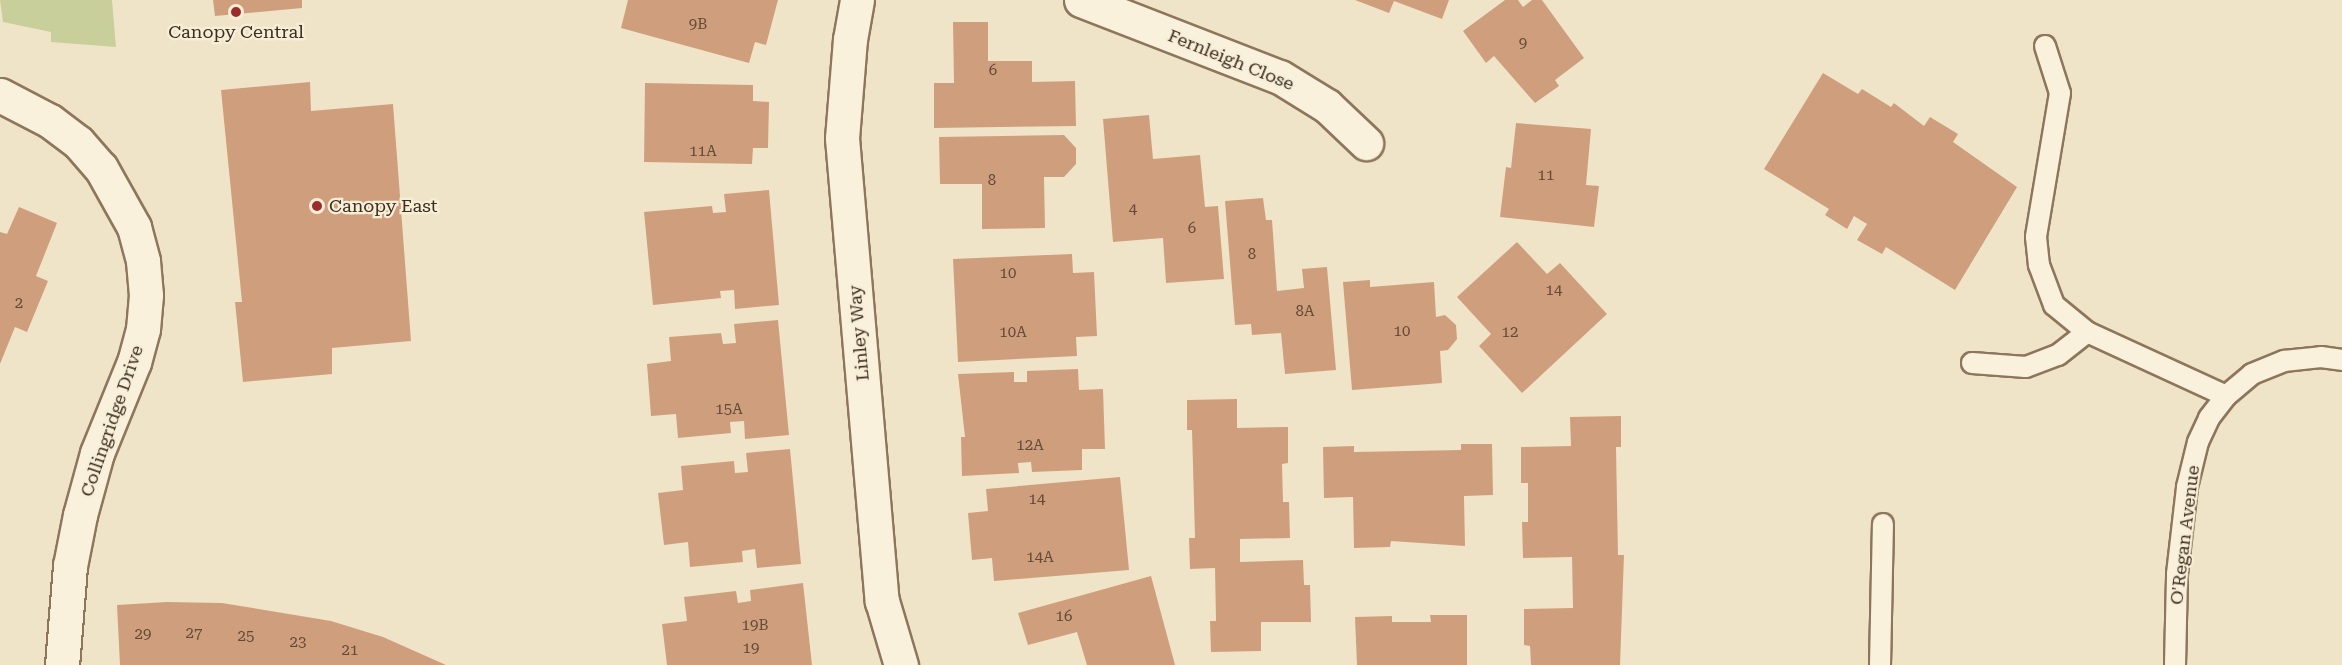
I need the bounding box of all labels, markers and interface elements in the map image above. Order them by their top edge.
marker: Canopy Central [229,5,243,19]
house number: 9B [689,16,707,34]
place label: Canopy Central [168,21,304,43]
street label: Fernleigh Close [1165,25,1297,95]
house number: 9 [1519,35,1527,53]
house number: 6 [989,62,997,80]
house number: 11A [689,143,717,161]
house number: 11 [1538,167,1554,185]
house number: 8 [988,172,996,190]
place label: Canopy East [329,195,438,217]
marker: Canopy East [310,199,324,213]
house number: 4 [1129,201,1137,219]
house number: 6 [1188,220,1196,238]
house number: 8 [1248,246,1256,264]
house number: 10 [1000,265,1016,283]
house number: 14 [1546,282,1562,300]
street label: Linley Way [844,284,874,382]
house number: 2 [15,295,23,313]
house number: 8A [1296,303,1314,321]
house number: 10 [1394,323,1410,341]
house number: 10A [999,324,1027,342]
house number: 12 [1502,324,1518,342]
street label: Collingridge Drive [76,342,148,500]
house number: 15A [715,401,743,419]
house number: 12A [1016,437,1044,455]
street label: O'Regan Avenue [2166,464,2204,606]
house number: 14 [1029,491,1045,509]
house number: 14A [1026,549,1054,567]
house number: 16 [1056,608,1072,626]
house number: 19B [742,617,768,635]
house number: 27 [186,625,202,643]
house number: 29 [135,626,151,644]
house number: 25 [238,628,254,646]
house number: 23 [290,634,306,652]
house number: 19 [743,640,759,658]
house number: 21 [342,642,358,660]

